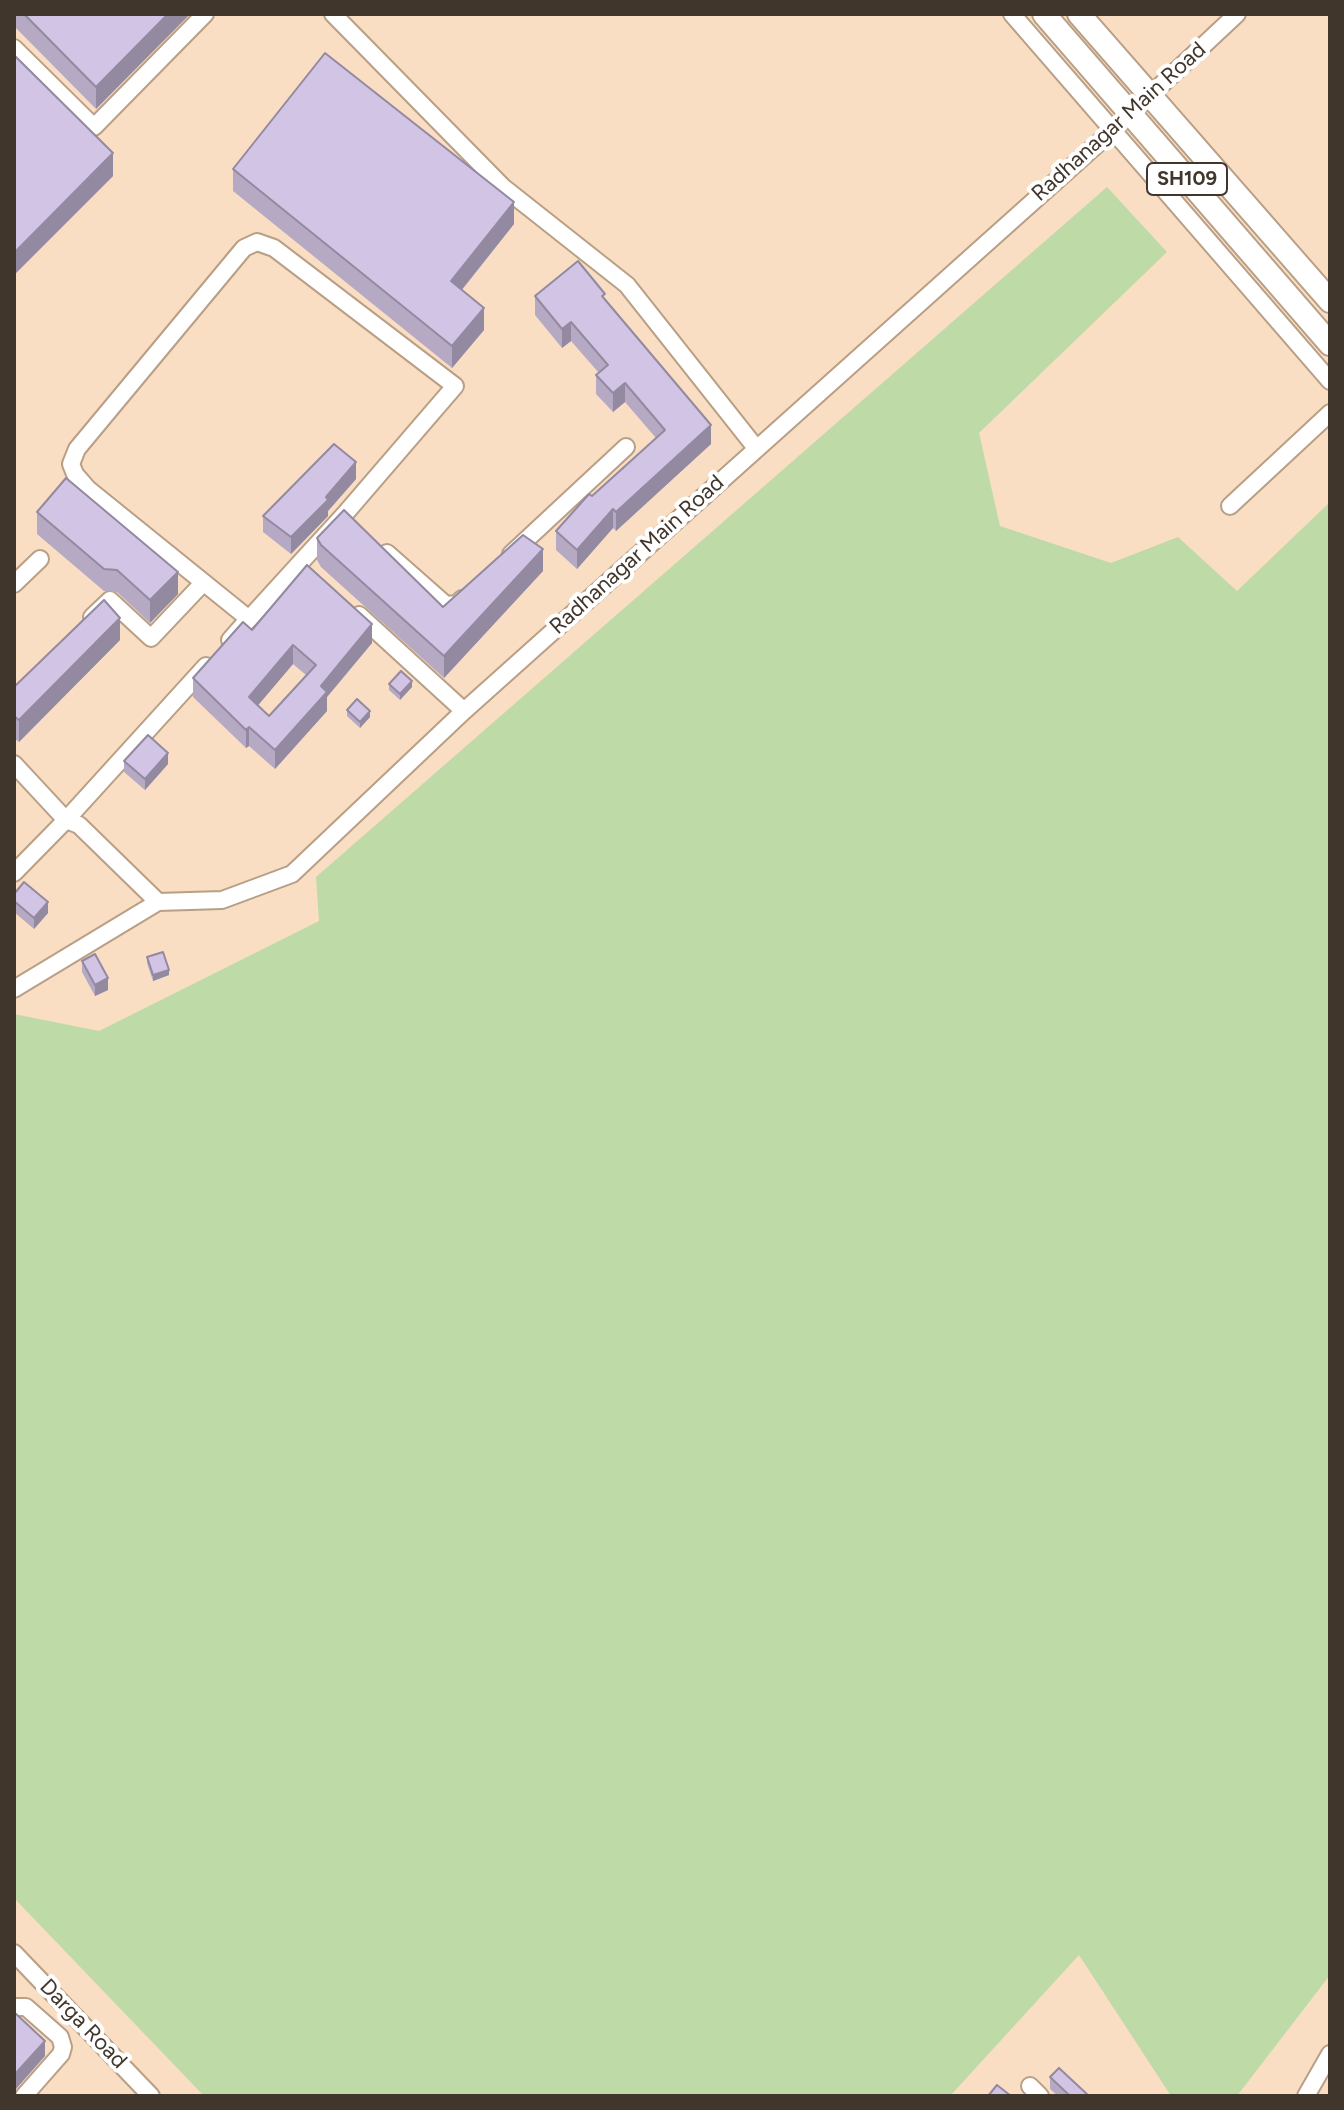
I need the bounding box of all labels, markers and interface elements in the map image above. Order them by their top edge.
street label: Radhanagar Main Road [1027,37,1211,207]
road number: SH109 [1147,163,1227,195]
street label: Radhanagar Main Road [545,470,729,640]
street label: Darga Road [34,1974,132,2074]

